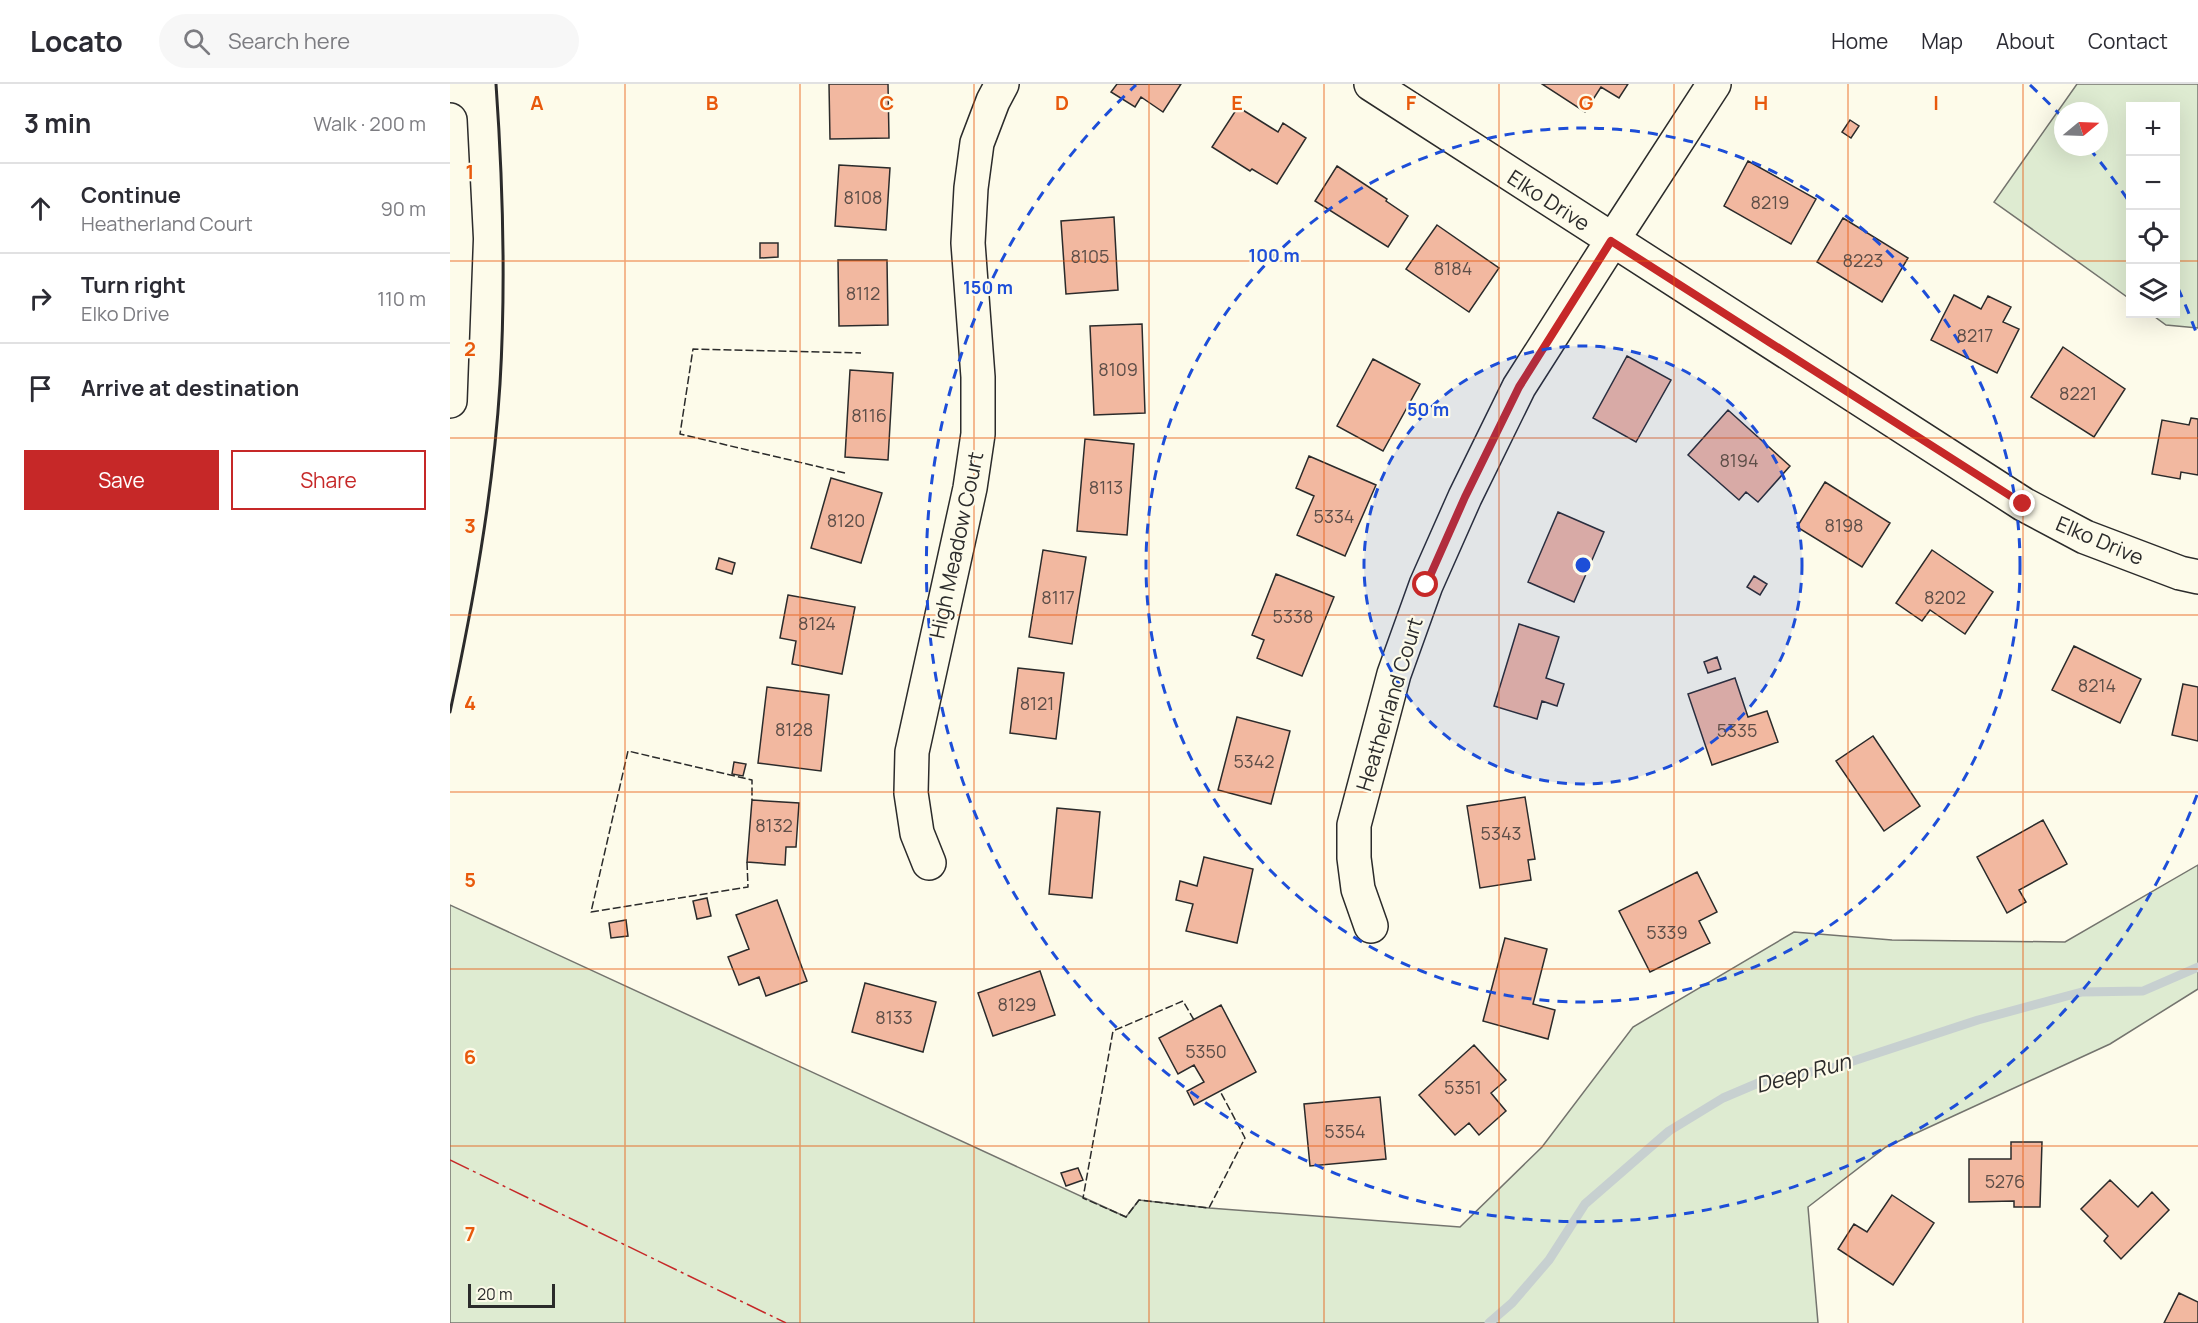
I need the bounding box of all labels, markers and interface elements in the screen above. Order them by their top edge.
search box [159,14,579,68]
text: Locato [30,22,123,60]
icon: search [180,25,213,58]
text: Search here [228,26,350,56]
text: Home [1831,27,1888,55]
text: Map [1921,27,1963,55]
text: About [1996,27,2055,55]
text: Contact [2088,27,2168,55]
text: A [530,89,544,116]
text: B [706,89,719,116]
text: C [880,89,894,116]
text: D [1055,89,1069,116]
text: E [1231,89,1243,116]
text: F [1406,89,1417,116]
text: G [1579,89,1594,116]
text: H [1754,89,1768,116]
text: I [1933,89,1939,116]
north arrow [2054,102,2108,156]
map controls [2126,102,2180,318]
button: + [2126,102,2180,156]
text: 3 min [24,105,91,141]
text: Walk · 200 m [313,110,426,137]
button: − [2126,156,2180,210]
text: 1 [466,158,474,185]
street label: Elko Drive [1502,163,1596,237]
text: Continue [81,180,181,210]
house number: 8108 [844,185,882,209]
house number: 8219 [1751,190,1789,214]
icon: ahead [24,192,57,225]
text: 90 m [380,195,426,222]
text: Heatherland Court [81,210,253,237]
button: locate [2126,210,2180,264]
text: 100 m [1248,243,1300,267]
house number: 8105 [1071,244,1109,268]
house number: 8223 [1843,248,1883,272]
house number: 8184 [1434,256,1472,280]
button: layers [2126,264,2180,318]
text: Turn right [81,270,186,300]
text: 150 m [963,275,1013,299]
house number: 8112 [846,281,880,305]
icon: right [24,282,57,315]
text: 110 m [377,285,426,312]
text: Elko Drive [81,300,169,327]
house number: 8217 [1957,323,1993,347]
text: 2 [464,335,476,362]
house number: 8109 [1098,357,1138,381]
icon: arrive [24,372,57,405]
text: Arrive at destination [81,373,299,403]
house number: 8221 [2059,381,2097,405]
text: 50 m [1407,397,1449,421]
house number: 8116 [851,403,887,427]
house number: 8194 [1719,448,1759,472]
street label: High Meadow Court [923,449,989,641]
button: Save [24,450,219,510]
button: Share [231,450,426,510]
house number: 8113 [1089,475,1123,499]
route end [2009,490,2035,516]
house number: 5334 [1314,504,1354,528]
house number: 8120 [827,508,865,532]
street label: Elko Drive [2052,509,2148,571]
text: 3 [464,512,476,539]
house number: 8198 [1824,513,1864,537]
centre of rings [1573,555,1593,575]
route start [1412,571,1438,597]
house number: 8117 [1041,585,1075,609]
house number: 8202 [1924,585,1966,609]
house number: 5338 [1273,604,1313,628]
house number: 8124 [798,611,836,635]
street label: Heatherland Court [1349,614,1429,794]
house number: 8214 [2078,673,2116,697]
text: 4 [464,689,476,716]
house number: 8121 [1020,691,1054,715]
house number: 8128 [775,717,813,741]
house number: 5335 [1717,718,1757,742]
house number: 5342 [1233,749,1275,773]
house number: 8132 [755,813,793,837]
house number: 5343 [1481,821,1521,845]
text: 5 [464,866,476,893]
house number: 5339 [1646,920,1688,944]
house number: 8129 [998,992,1036,1016]
house number: 8133 [875,1005,913,1029]
house number: 5350 [1185,1039,1227,1063]
text: 6 [464,1043,476,1070]
water label: Deep Run [1752,1046,1855,1100]
house number: 5351 [1444,1075,1482,1099]
house number: 5354 [1324,1119,1366,1143]
house number: 5276 [1985,1169,2025,1193]
text: 7 [465,1220,475,1247]
scale bar [468,1281,555,1308]
text: 20 m [477,1283,513,1305]

